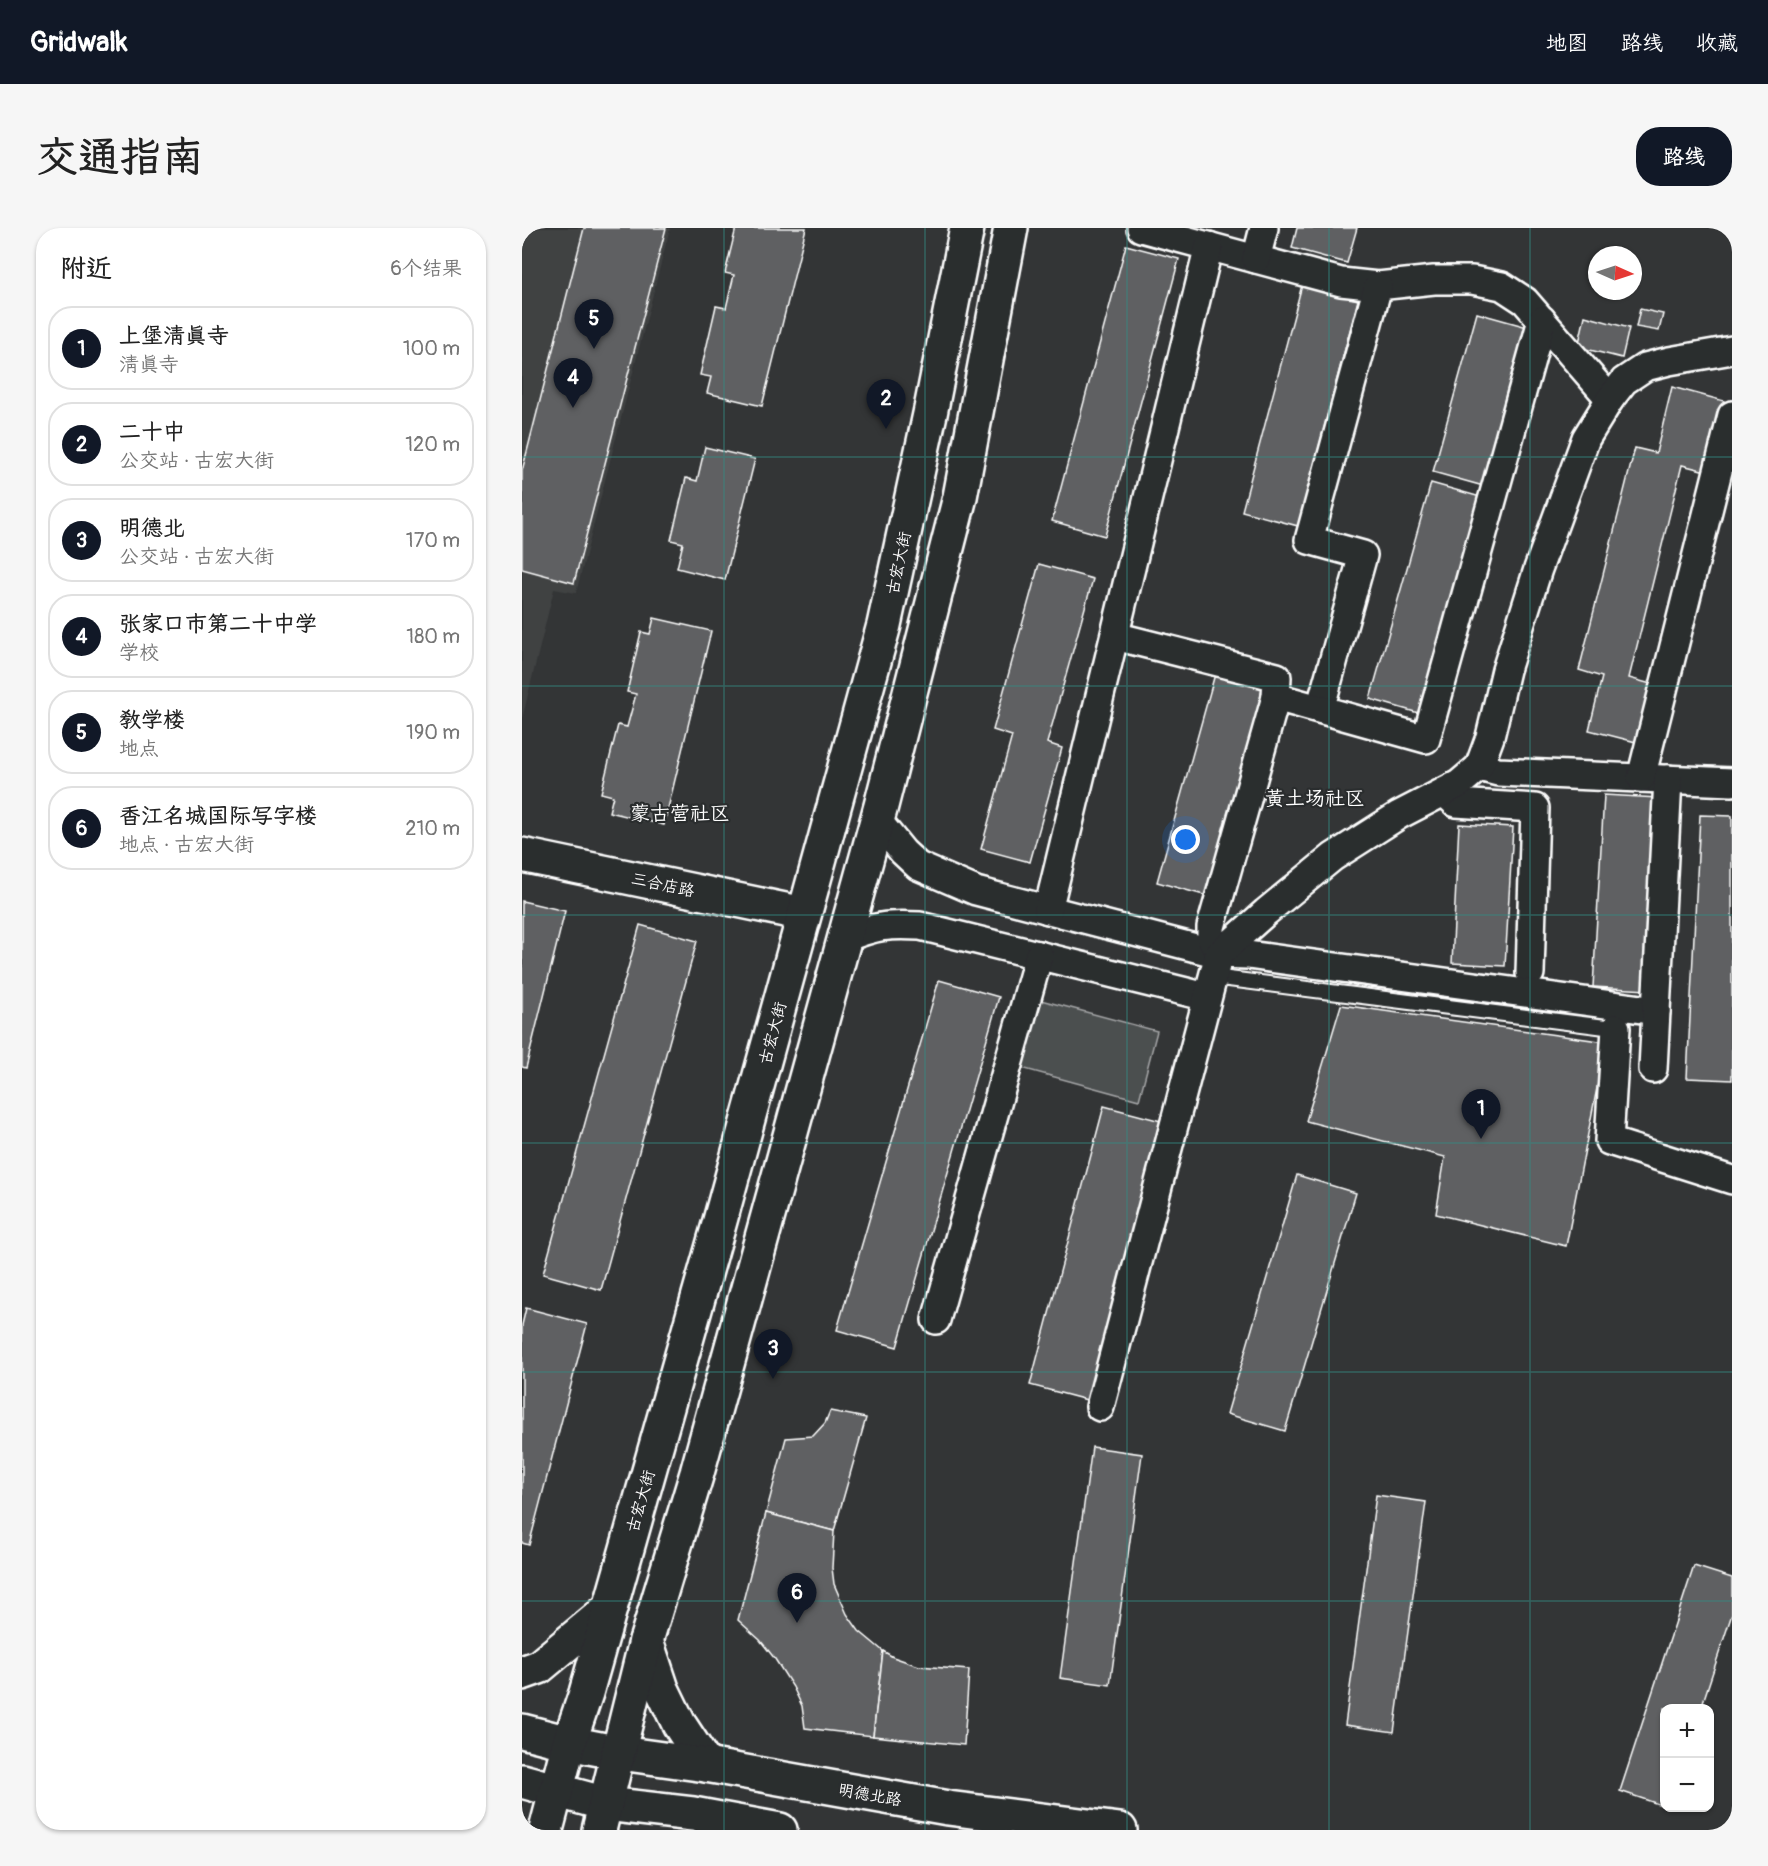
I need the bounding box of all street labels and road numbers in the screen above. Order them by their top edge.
street label: 古宏大街 [883,530,915,597]
street label: 三合店路 [629,869,696,901]
street label: 古宏大街 [755,1000,791,1067]
street label: 古宏大街 [623,1468,659,1535]
street label: 明德北路 [837,1780,903,1810]

